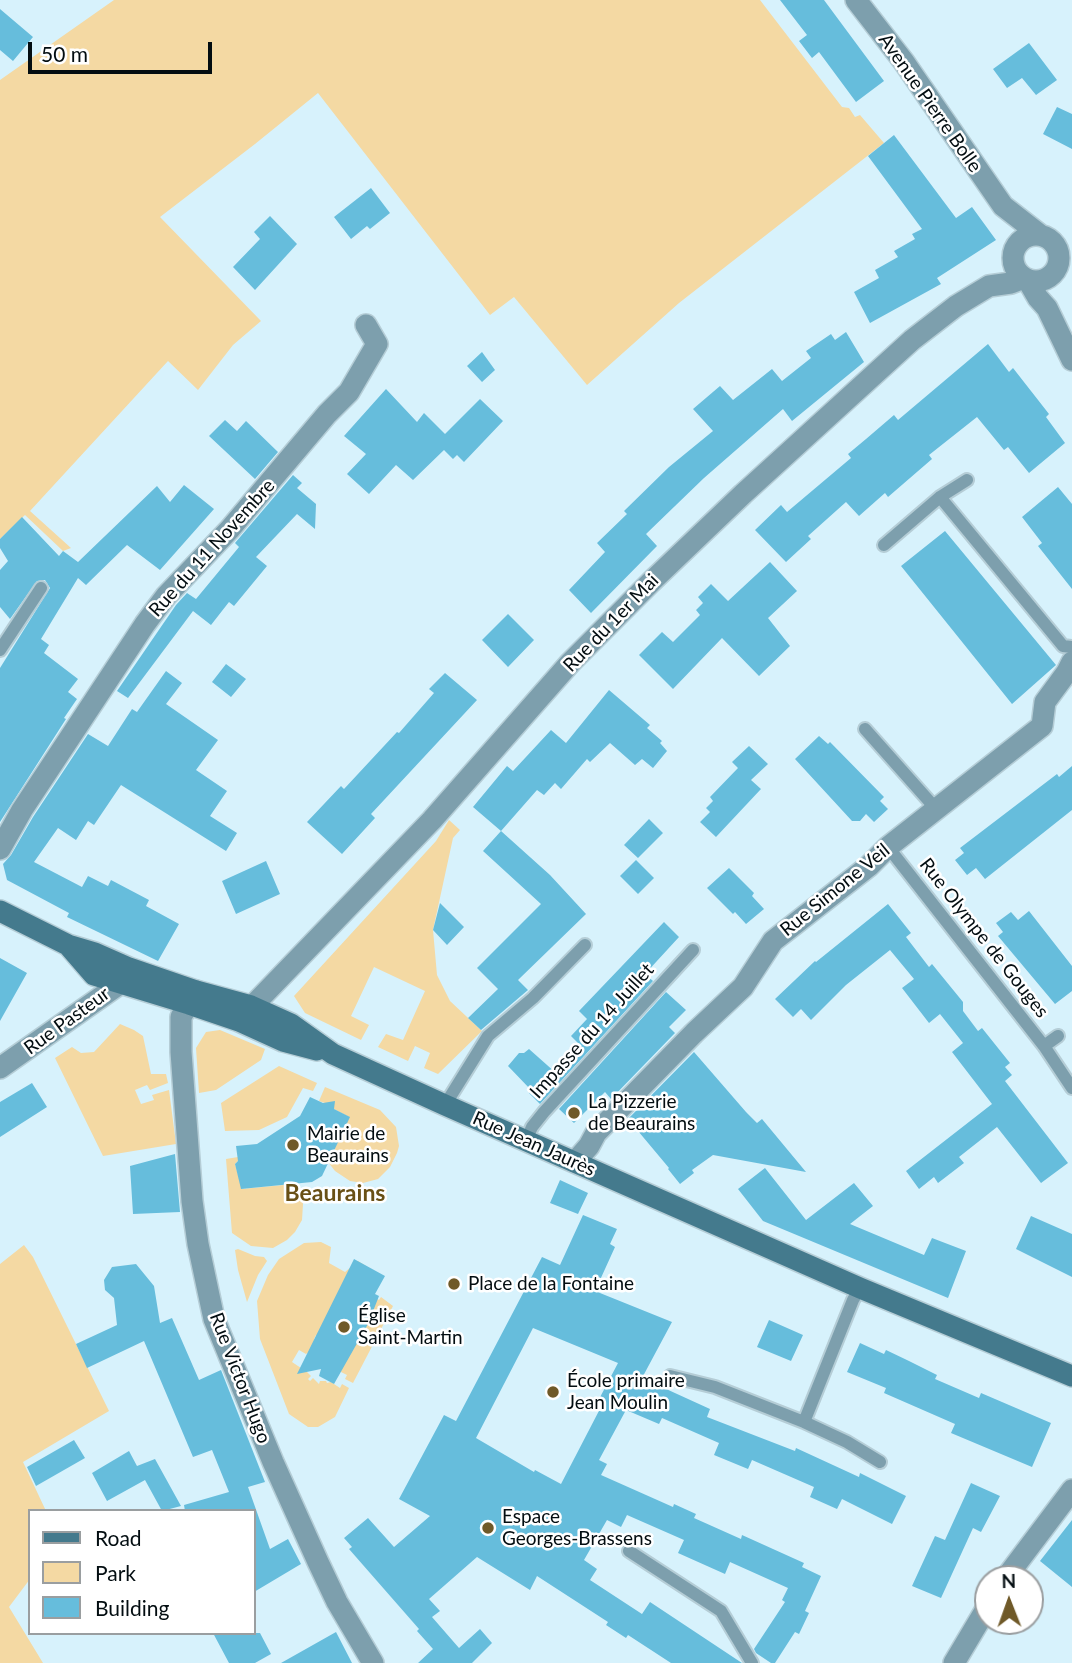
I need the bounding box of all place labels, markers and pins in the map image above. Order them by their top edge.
place label: La Pizzerie de Beaurains [588,1091,695,1135]
marker: La Pizzerie de Beaurains [566,1105,582,1121]
place label: Mairie de Beaurains [307,1123,389,1167]
marker: Mairie de Beaurains [285,1137,301,1153]
place label: Place de la Fontaine [468,1273,634,1295]
marker: Place de la Fontaine [446,1276,462,1292]
place label: Église Saint-Martin [358,1305,463,1349]
marker: Église Saint-Martin [336,1319,352,1335]
place label: École primaire Jean Moulin [567,1370,685,1414]
marker: École primaire Jean Moulin [545,1384,561,1400]
place label: Espace Georges-Brassens [502,1506,652,1550]
marker: Espace Georges-Brassens [480,1520,496,1536]

